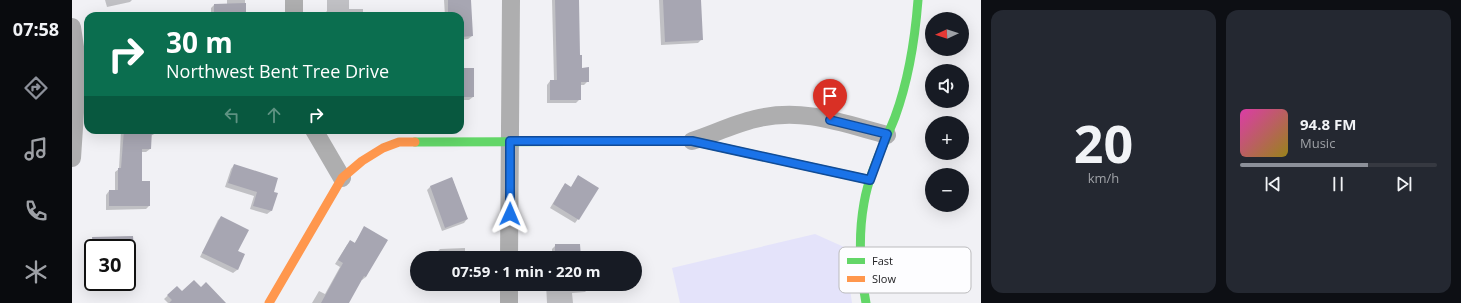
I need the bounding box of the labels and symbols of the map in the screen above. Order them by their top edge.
north arrow [925,12,969,56]
pin [813,79,847,120]
position arrow [489,193,531,235]
speed limit sign: 30 [84,239,136,291]
legend [839,247,971,293]
text: Fast [872,253,893,268]
text: Slow [872,271,896,286]

